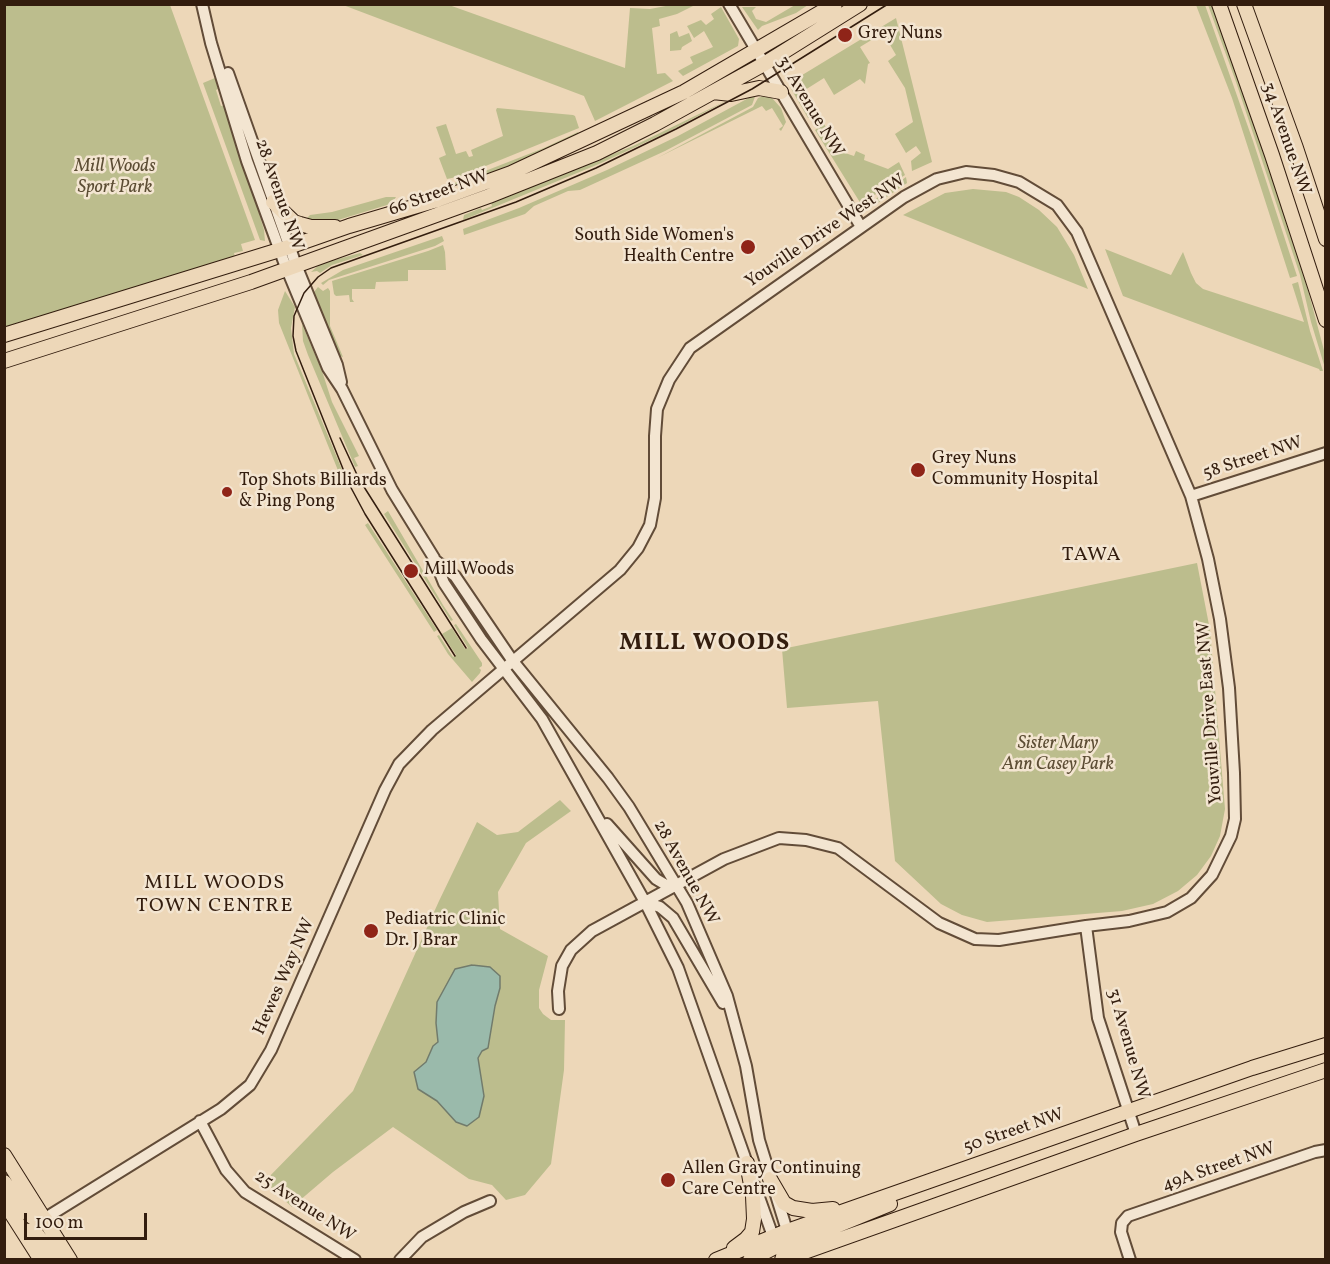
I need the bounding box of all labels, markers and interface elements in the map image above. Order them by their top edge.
place label: Grey Nuns [858,24,942,46]
marker: Grey Nuns [836,26,854,44]
street label: 31 Avenue NW [770,53,848,161]
street label: 34 Avenue NW [1256,80,1314,198]
street label: 28 Avenue NW [249,137,307,253]
park label: Mill Woods Sport Park [74,157,156,200]
street label: 66 Street NW [386,166,492,222]
street label: Youville Drive West NW [742,170,910,294]
place label: South Side Women's Health Centre [574,226,734,268]
marker: South Side Women's Health Centre [739,238,757,256]
street label: 58 Street NW [1200,433,1306,485]
place label: Grey Nuns Community Hospital [932,449,1098,492]
marker: Grey Nuns Community Hospital [909,461,927,479]
place label: Top Shots Billiards & Ping Pong [239,471,387,514]
marker: Top Shots Billiards & Ping Pong [220,485,234,499]
district label: TAWA [1062,544,1122,568]
place label: Mill Woods [424,560,514,582]
marker: Mill Woods [402,562,420,580]
street label: Youville Drive East NW [1194,621,1228,805]
district label: MILL WOODS [619,631,791,659]
park label: Sister Mary Ann Casey Park [1002,734,1114,777]
street label: 28 Avenue NW [647,817,723,929]
district label: MILL WOODS TOWN CENTRE [136,872,294,919]
place label: Pediatric Clinic Dr. J Brar [385,910,506,952]
street label: Hewes Way NW [250,915,320,1039]
marker: Pediatric Clinic Dr. J Brar [362,922,380,940]
street label: 31 Avenue NW [1101,986,1153,1102]
street label: 50 Street NW [961,1105,1067,1159]
street label: 49A Street NW [1160,1139,1278,1197]
place label: Allen Gray Continuing Care Centre [682,1159,861,1202]
street label: 25 Avenue NW [250,1166,358,1248]
marker: Allen Gray Continuing Care Centre [659,1171,677,1189]
scale bar [27,1201,150,1239]
text: 100 m [35,1211,84,1236]

